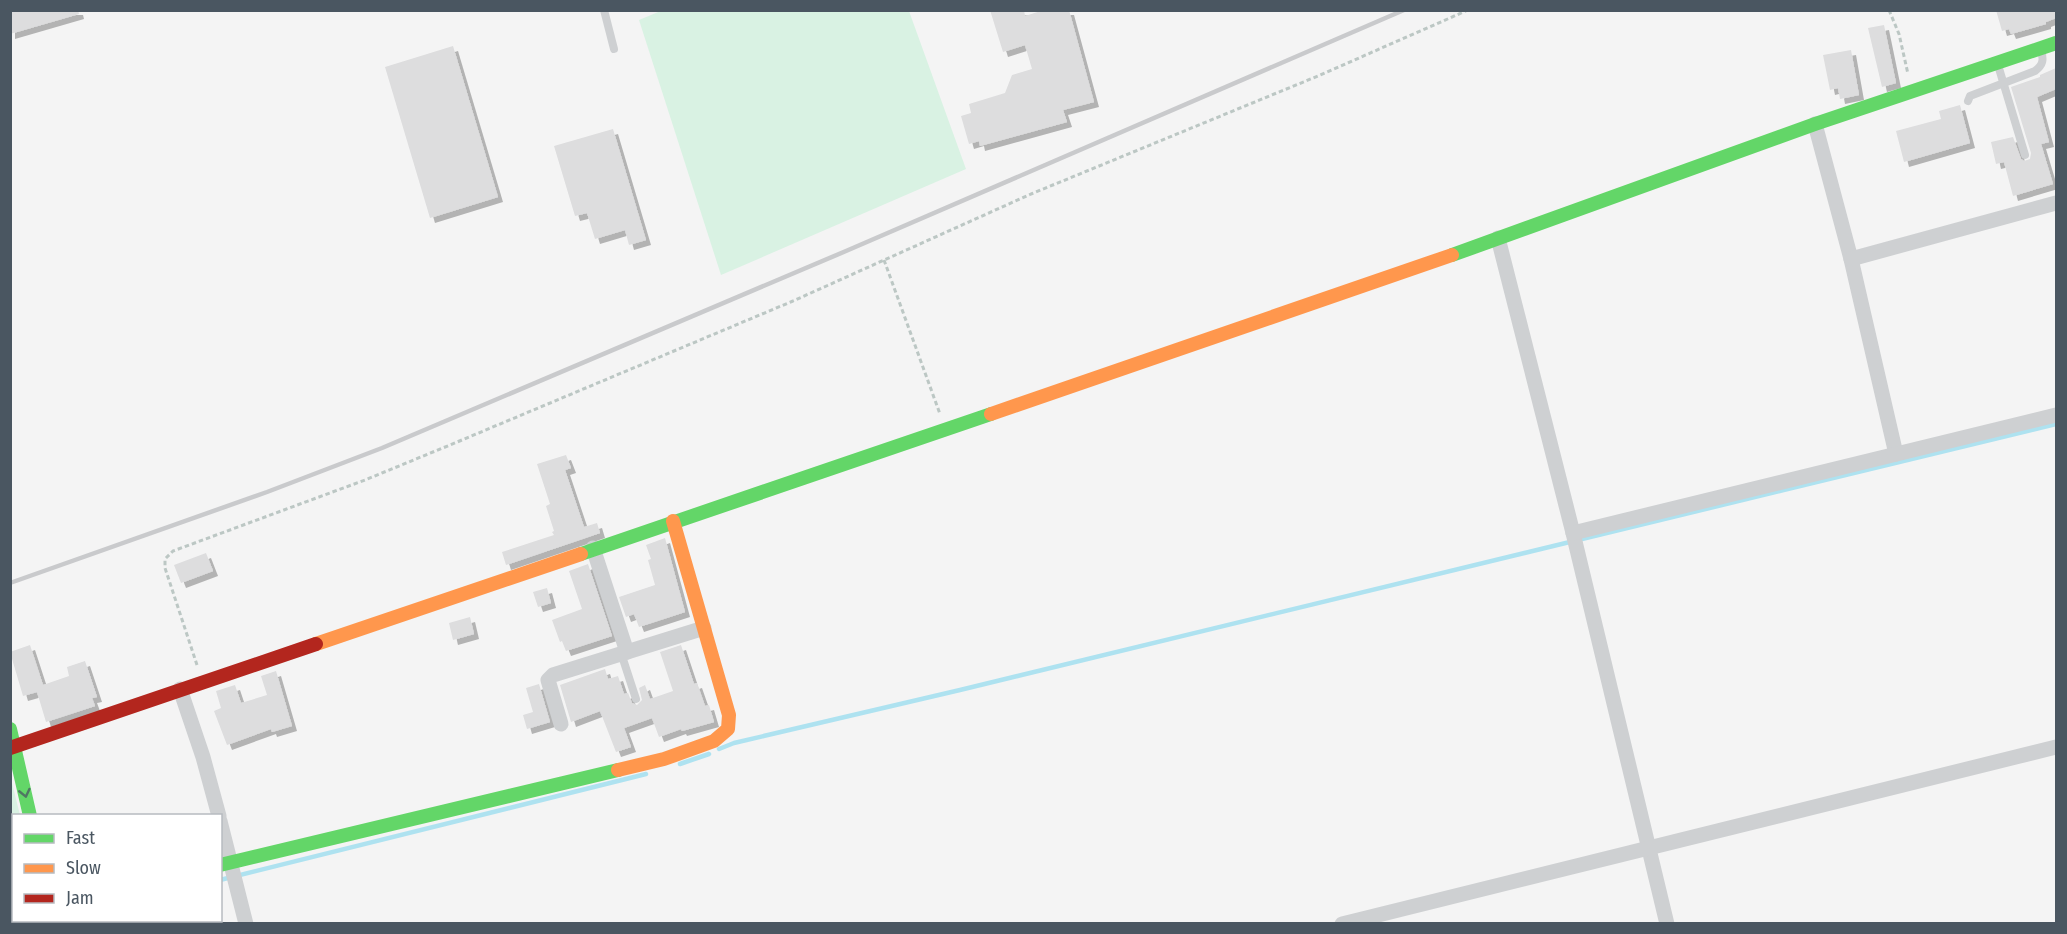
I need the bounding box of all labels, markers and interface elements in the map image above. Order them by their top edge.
one-way arrow [18,788,31,798]
legend [12,814,222,922]
text: Fast [66,827,95,849]
text: Slow [66,857,101,879]
text: Jam [66,887,94,909]

